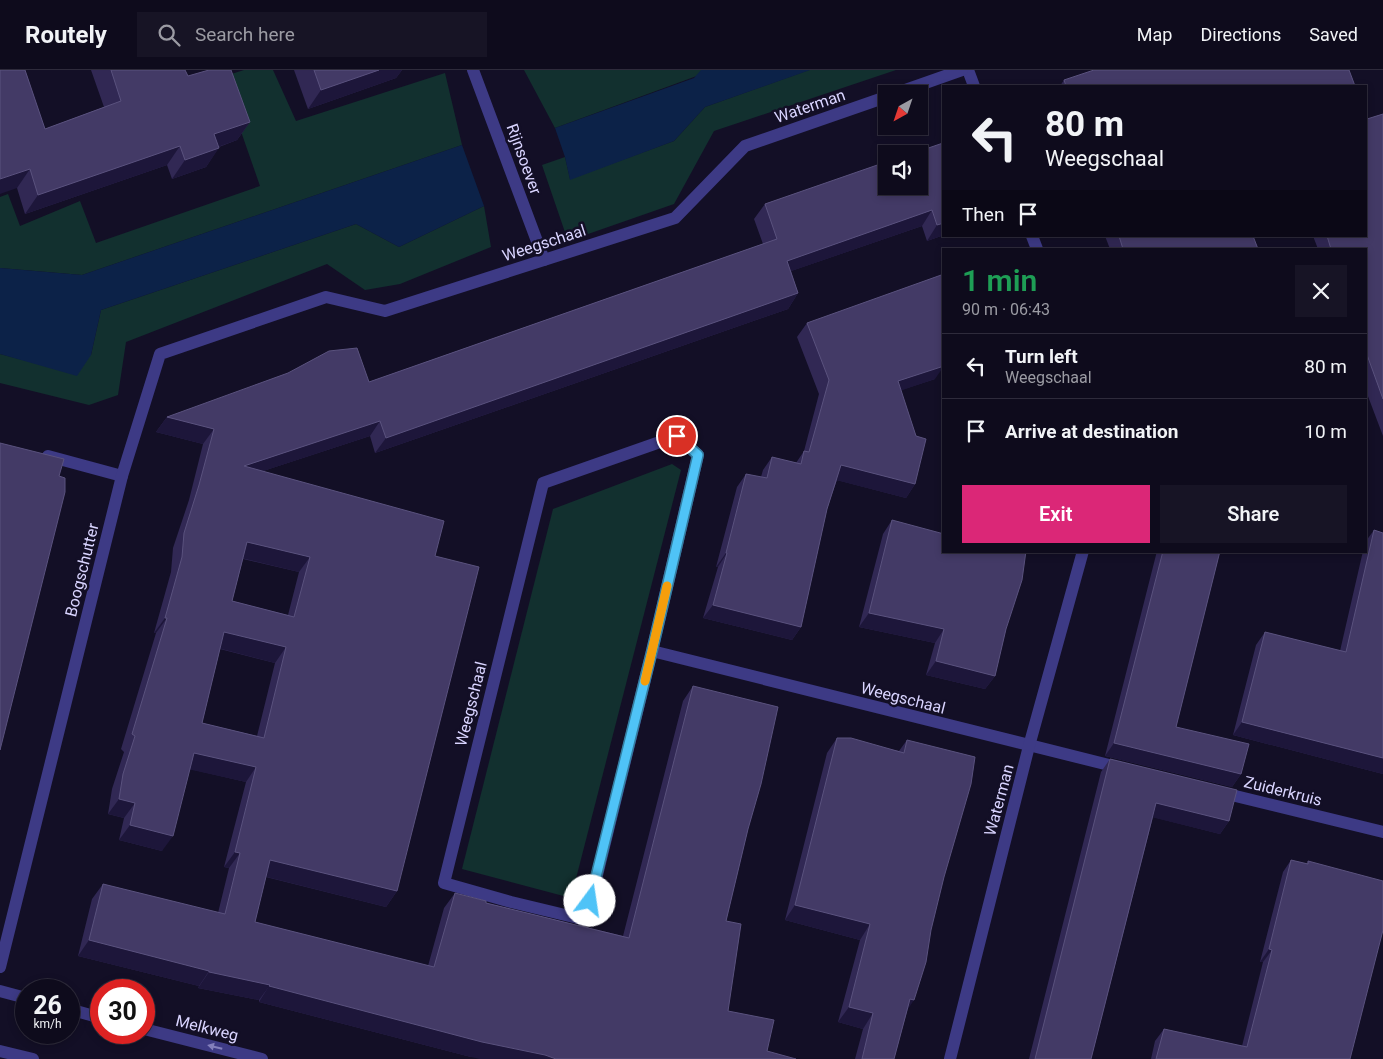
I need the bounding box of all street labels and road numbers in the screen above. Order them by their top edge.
street label: Waterman [772,85,848,127]
street label: Rijnsoever [502,121,546,197]
street label: Weegschaal [500,221,588,265]
street label: Boogschutter [61,521,103,619]
street label: Weegschaal [451,660,491,748]
street label: Weegschaal [859,678,947,718]
street label: Waterman [980,762,1018,838]
street label: Zuiderkruis [1242,772,1324,810]
street label: Melkweg [174,1011,240,1045]

